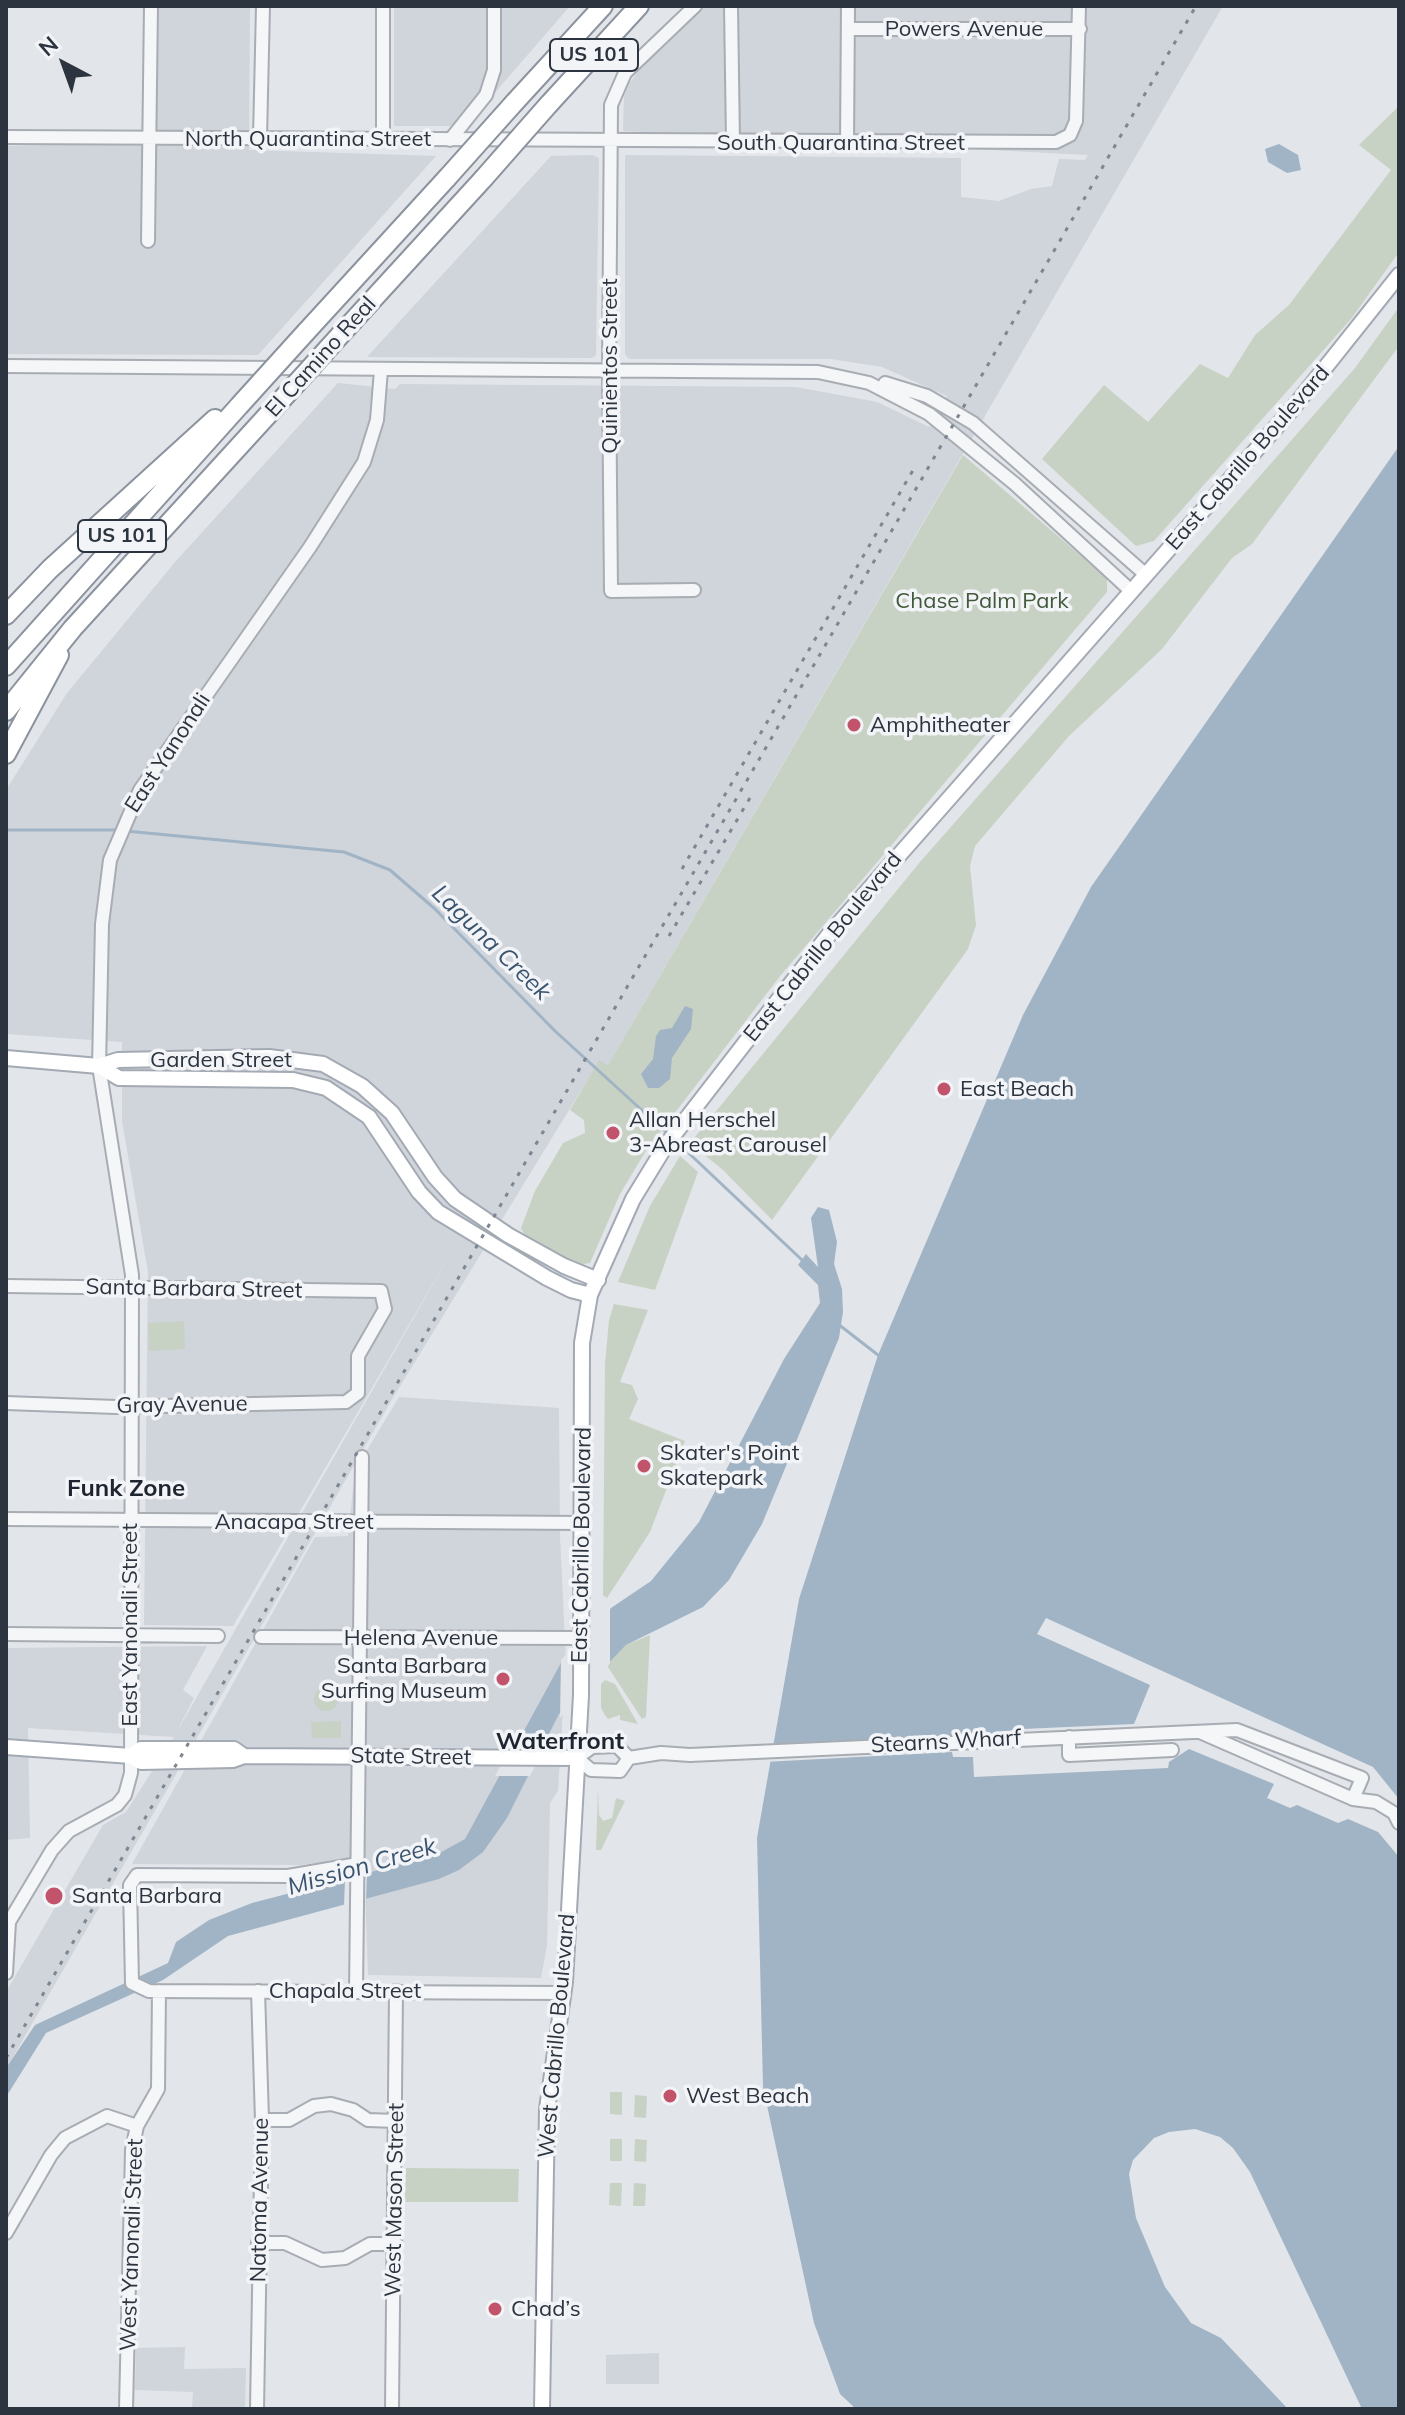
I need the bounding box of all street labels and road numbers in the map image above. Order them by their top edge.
street label: Powers Avenue [885,16,1043,42]
road number: US 101 [550,39,638,71]
street label: North Quarantina Street [185,126,431,152]
street label: South Quarantina Street [717,130,965,156]
street label: Quinientos Street [597,278,623,454]
street label: El Camino Real [260,291,382,423]
street label: East Cabrillo Boulevard [1161,360,1335,556]
road number: US 101 [78,520,166,552]
street label: East Yanonali [120,688,216,818]
street label: East Cabrillo Boulevard [738,847,908,1047]
street label: Garden Street [150,1047,292,1073]
street label: Santa Barbara Street [85,1274,303,1304]
street label: Gray Avenue [116,1391,248,1419]
street label: East Cabrillo Boulevard [567,1427,597,1663]
street label: Anacapa Street [214,1509,374,1535]
street label: East Yanonali Street [117,1523,143,1727]
street label: Helena Avenue [344,1625,498,1651]
street label: Stearns Wharf [870,1725,1022,1759]
street label: State Street [350,1743,472,1771]
street label: West Cabrillo Boulevard [533,1913,581,2159]
street label: Chapala Street [269,1978,421,2004]
street label: West Mason Street [380,2103,410,2297]
street label: Natoma Avenue [245,2117,275,2283]
street label: West Yanonali Street [115,2138,149,2352]

